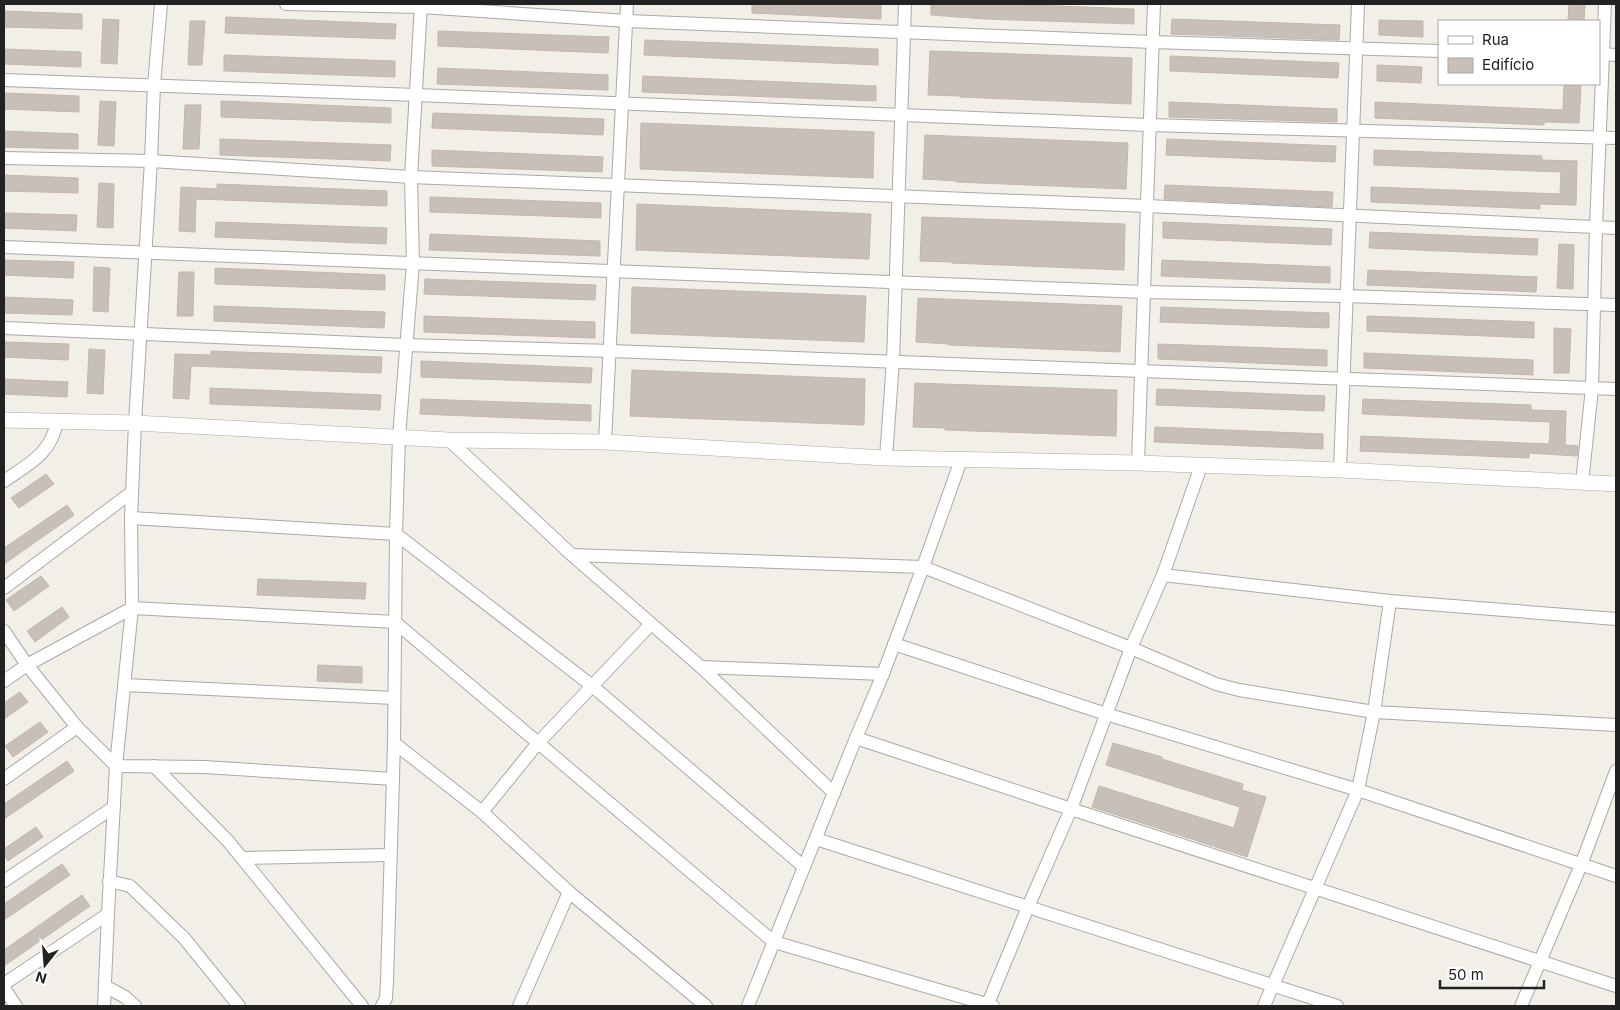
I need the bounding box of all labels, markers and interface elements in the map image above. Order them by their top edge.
legend [1438,20,1600,85]
text: Rua [1482,30,1509,49]
text: Edifício [1482,55,1534,74]
north arrow [20,940,70,990]
scale bar [1440,958,1544,990]
text: 50 m [1448,965,1484,984]
text: N [33,968,49,988]

